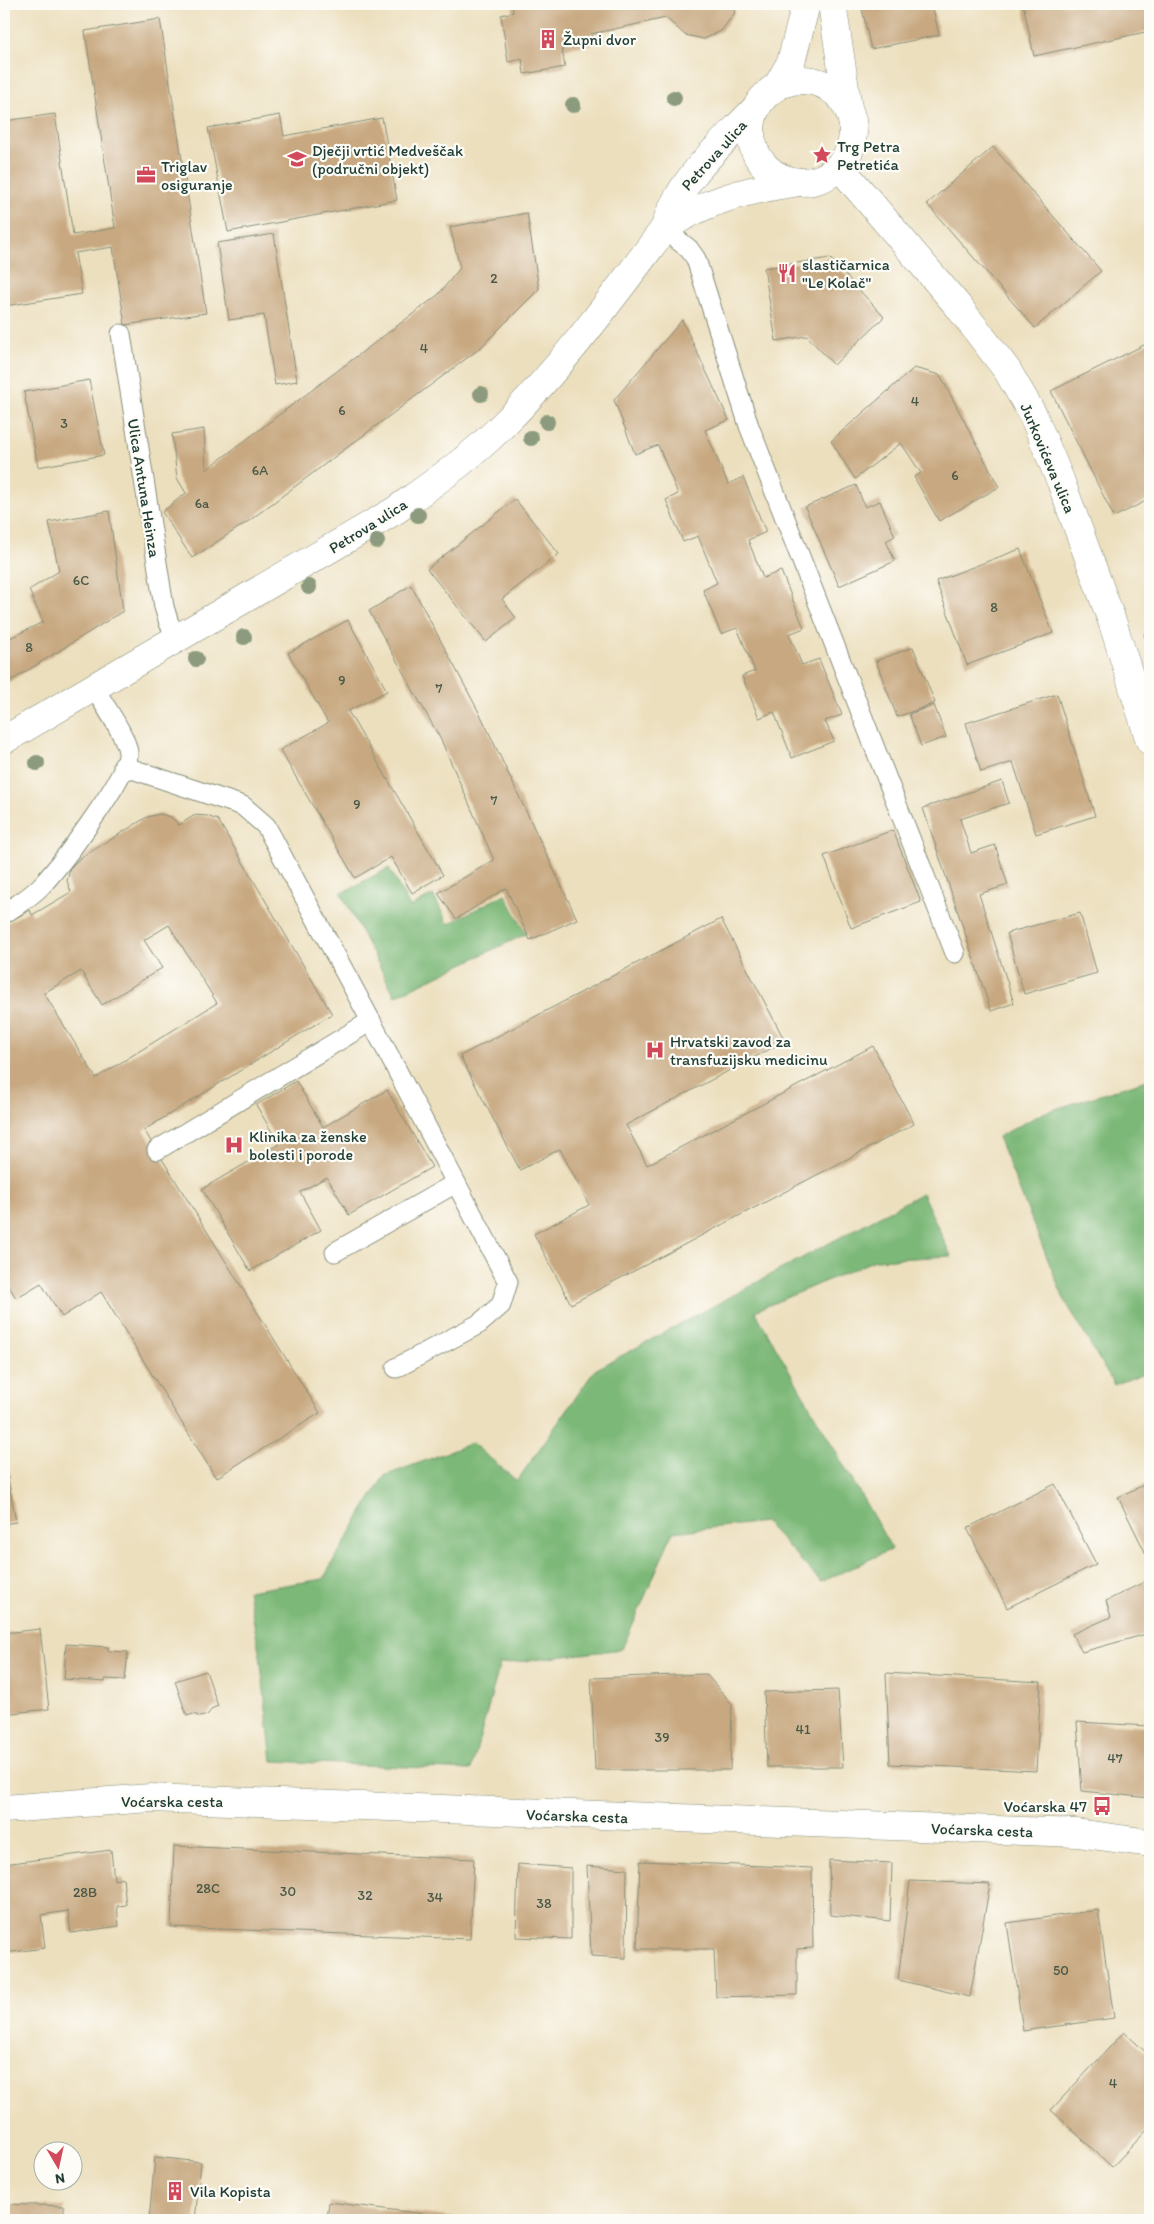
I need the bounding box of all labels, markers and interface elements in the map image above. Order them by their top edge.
building icon: Župni dvor [537,28,559,50]
place label: Župni dvor [563,30,636,49]
street label: Petrova ulica [677,115,751,194]
place label: Trg Petra Petretića [837,137,900,174]
place label: Dječji vrtić Medveščak (područni objekt) [312,141,463,178]
place icon: Trg Petra Petretića [811,144,833,166]
school or university icon: Dječji vrtić Medveščak (područni objekt) [286,148,308,170]
place label: Triglav osiguranje [161,157,233,194]
office icon: Triglav osiguranje [135,164,157,186]
place label: slastičarnica "Le Kolač" [802,255,890,292]
restaurant icon: slastičarnica "Le Kolač" [776,262,798,284]
house number: 2 [490,270,498,287]
house number: 4 [420,340,429,357]
house number: 4 [911,393,920,410]
street label: Jurkovićeva ulica [1016,400,1080,516]
house number: 6 [338,402,346,419]
house number: 3 [60,415,68,432]
street label: Ulica Antuna Heinza [124,417,164,559]
house number: 6A [252,462,268,479]
house number: 6 [951,467,959,484]
street label: Petrova ulica [325,494,411,558]
house number: 6a [195,495,210,512]
house number: 6C [73,572,89,589]
house number: 8 [990,599,998,616]
house number: 8 [25,639,33,656]
house number: 9 [338,672,346,689]
house number: 7 [436,680,443,697]
house number: 7 [491,792,498,809]
house number: 9 [353,796,361,813]
place label: Hrvatski zavod za transfuzijsku medicinu [670,1032,828,1069]
hospital icon: Hrvatski zavod za transfuzijsku medicinu [644,1039,666,1061]
place label: Klinika za ženske bolesti i porode [249,1127,367,1164]
hospital icon: Klinika za ženske bolesti i porode [223,1134,245,1156]
house number: 41 [796,1721,811,1738]
house number: 39 [655,1729,669,1746]
house number: 47 [1107,1750,1123,1767]
street label: Voćarska cesta [121,1792,223,1811]
bus stop icon: Voćarska 47 [1091,1795,1113,1817]
place label: Voćarska 47 [1003,1797,1087,1816]
street label: Voćarska cesta [526,1805,628,1827]
street label: Voćarska cesta [931,1819,1033,1841]
house number: 28C [196,1880,220,1897]
house number: 30 [280,1883,296,1900]
house number: 28B [73,1884,97,1901]
house number: 32 [358,1887,373,1904]
house number: 34 [427,1889,444,1906]
house number: 38 [536,1895,552,1912]
house number: 50 [1053,1962,1069,1979]
house number: 4 [1109,2075,1118,2092]
north arrow [32,2142,82,2192]
text: N [54,2169,66,2187]
building icon: Vila Kopista [164,2180,186,2202]
place label: Vila Kopista [190,2182,271,2201]

